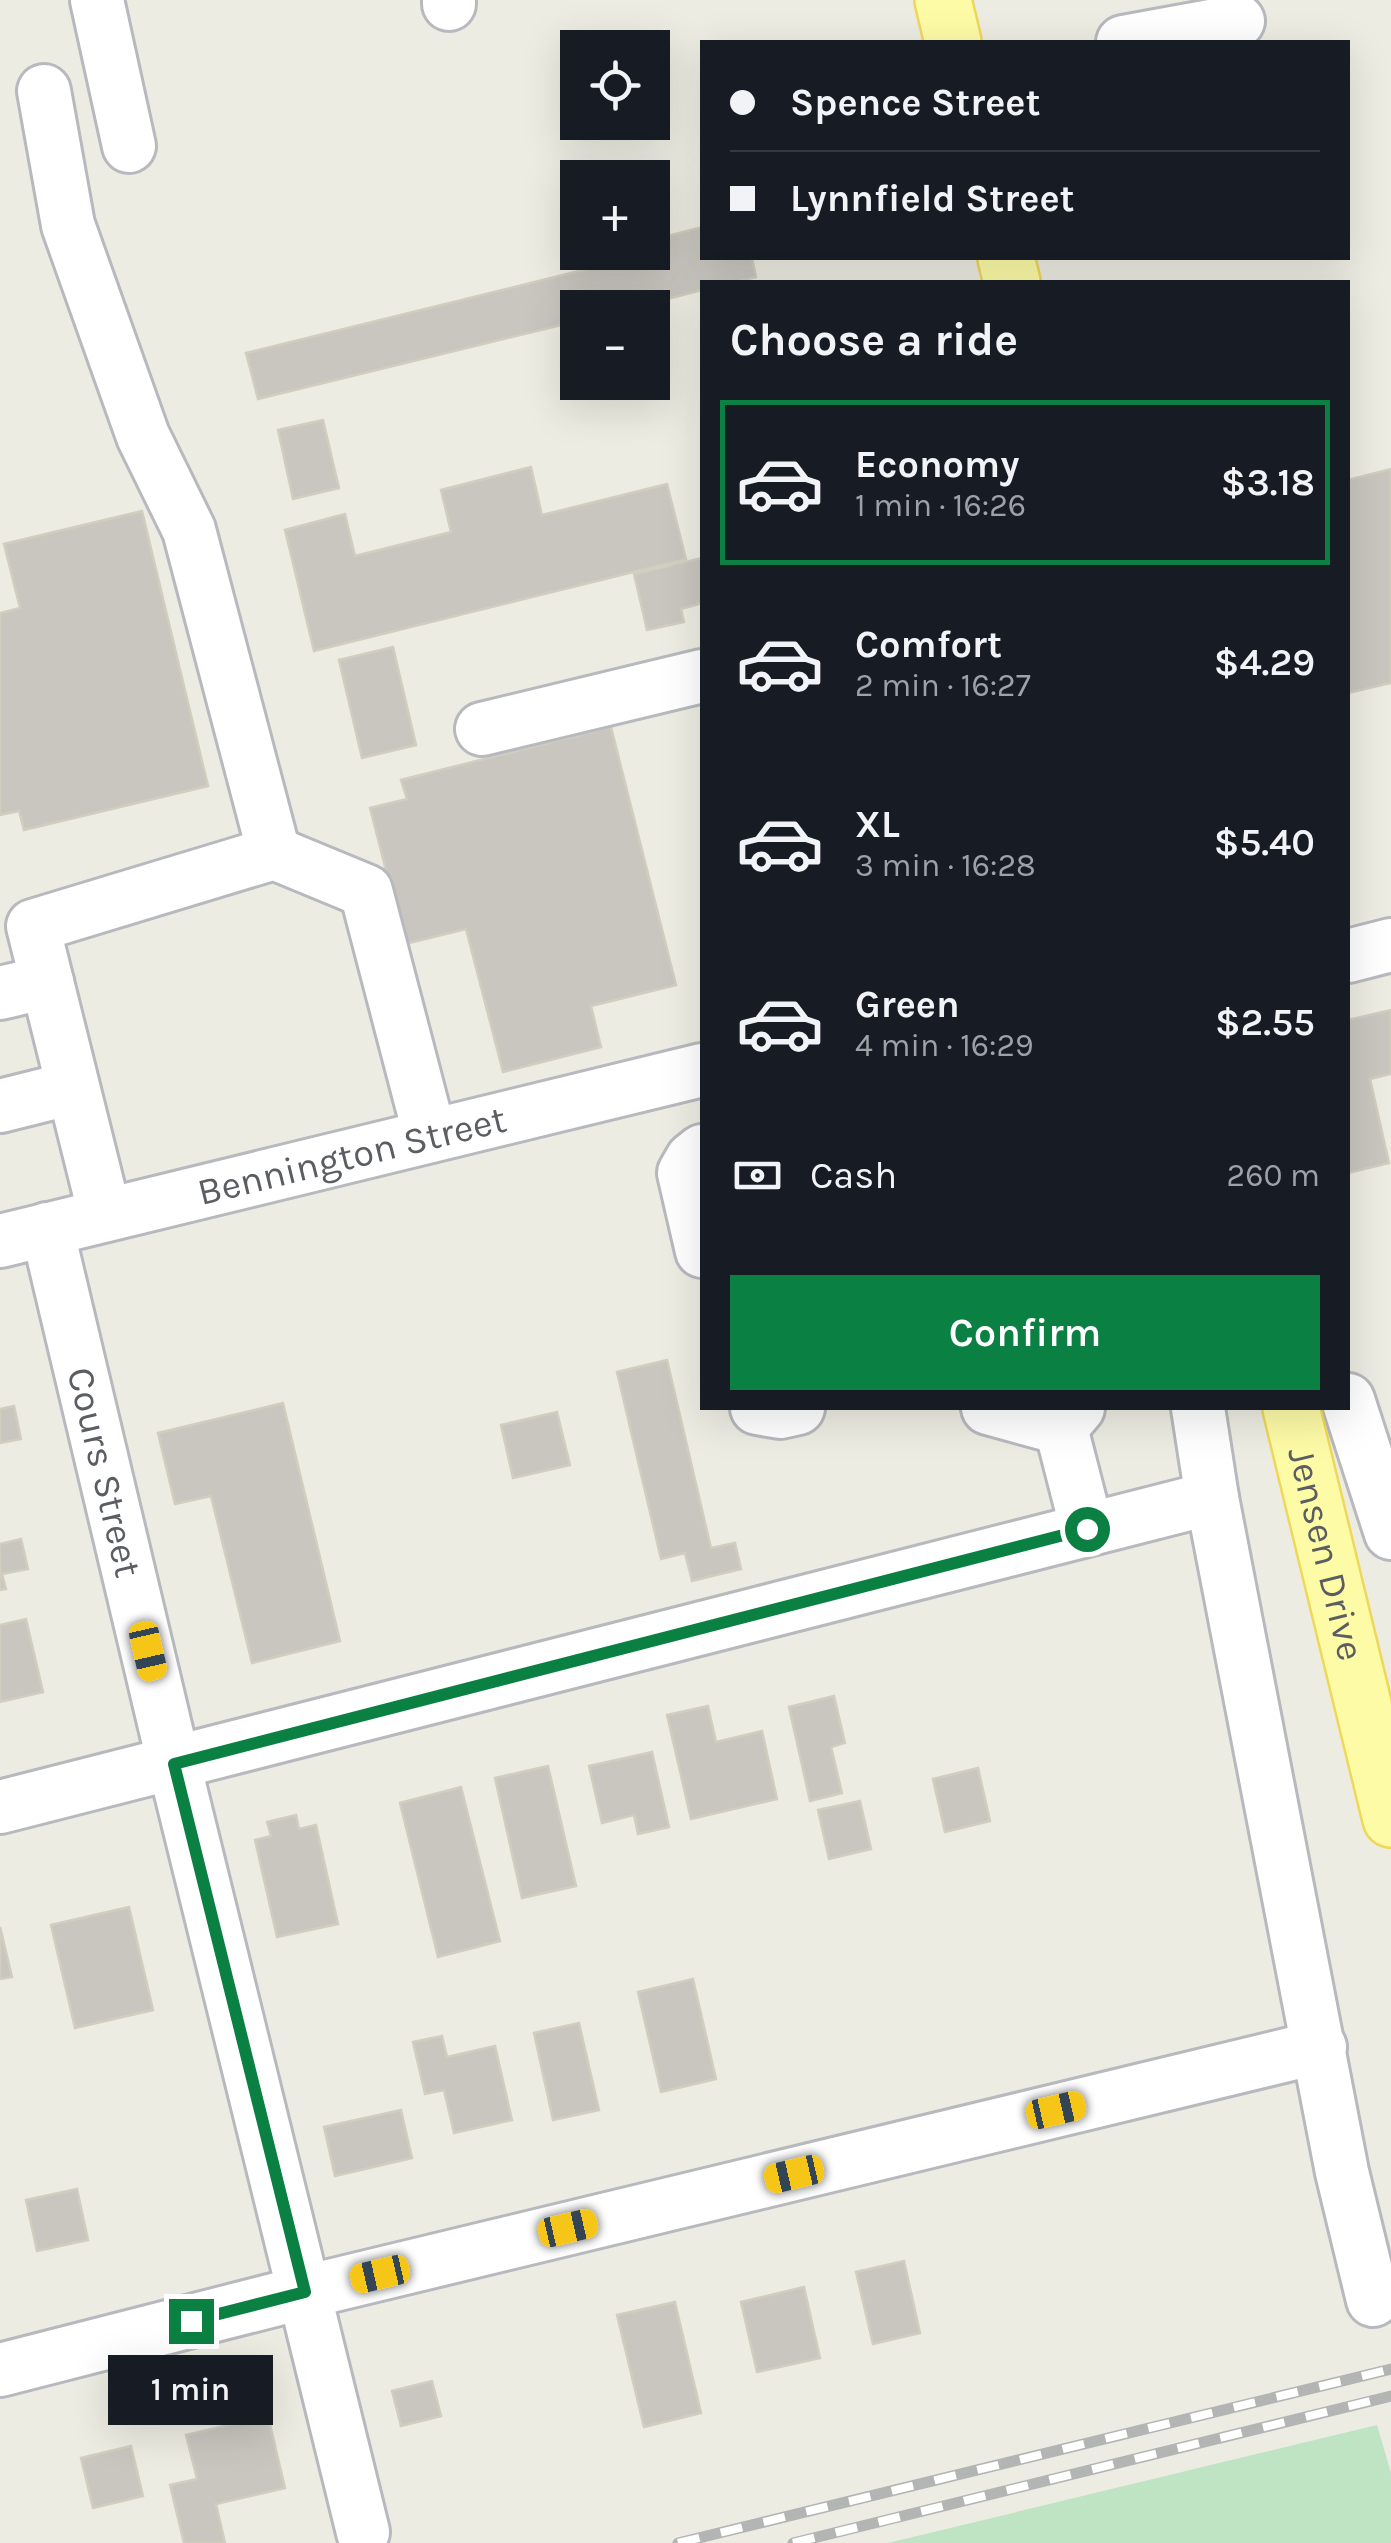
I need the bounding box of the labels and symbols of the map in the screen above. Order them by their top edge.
street label: Bennington Street [193,1097,511,1215]
street label: Cours Street [58,1363,151,1582]
street label: Jensen Drive [1278,1443,1374,1665]
route start [1065,1507,1110,1552]
car [127,1618,169,1684]
car [1023,2089,1089,2131]
car [761,2153,827,2195]
car [535,2207,601,2249]
car [347,2253,413,2295]
route end [169,2299,214,2344]
callout: 1 min [109,2356,274,2426]

